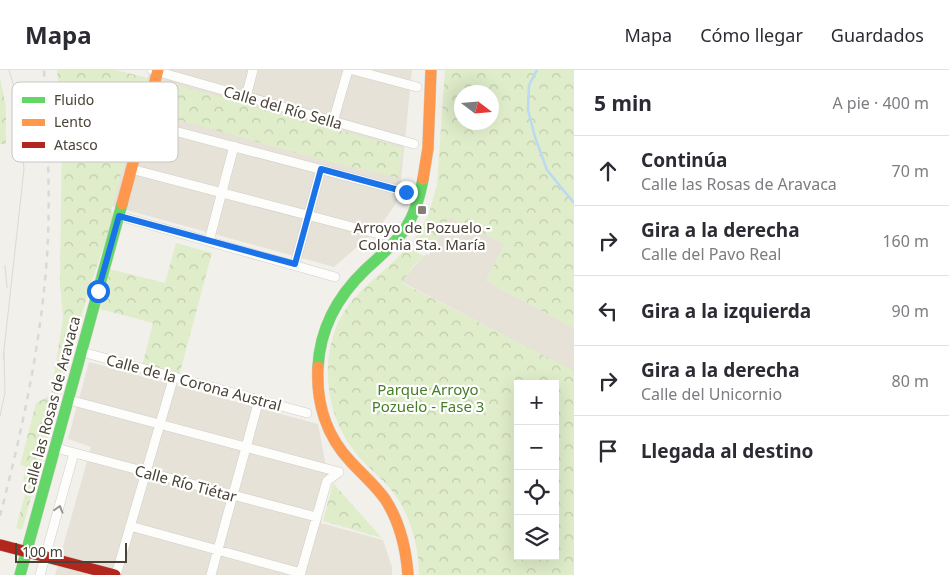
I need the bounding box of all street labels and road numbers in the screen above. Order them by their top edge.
street label: Calle del Río Sella [221,81,345,133]
street label: Calle las Rosas de Aravaca [18,314,84,496]
street label: Calle de la Corona Austral [104,349,284,415]
street label: Calle Río Tiétar [133,460,239,506]

